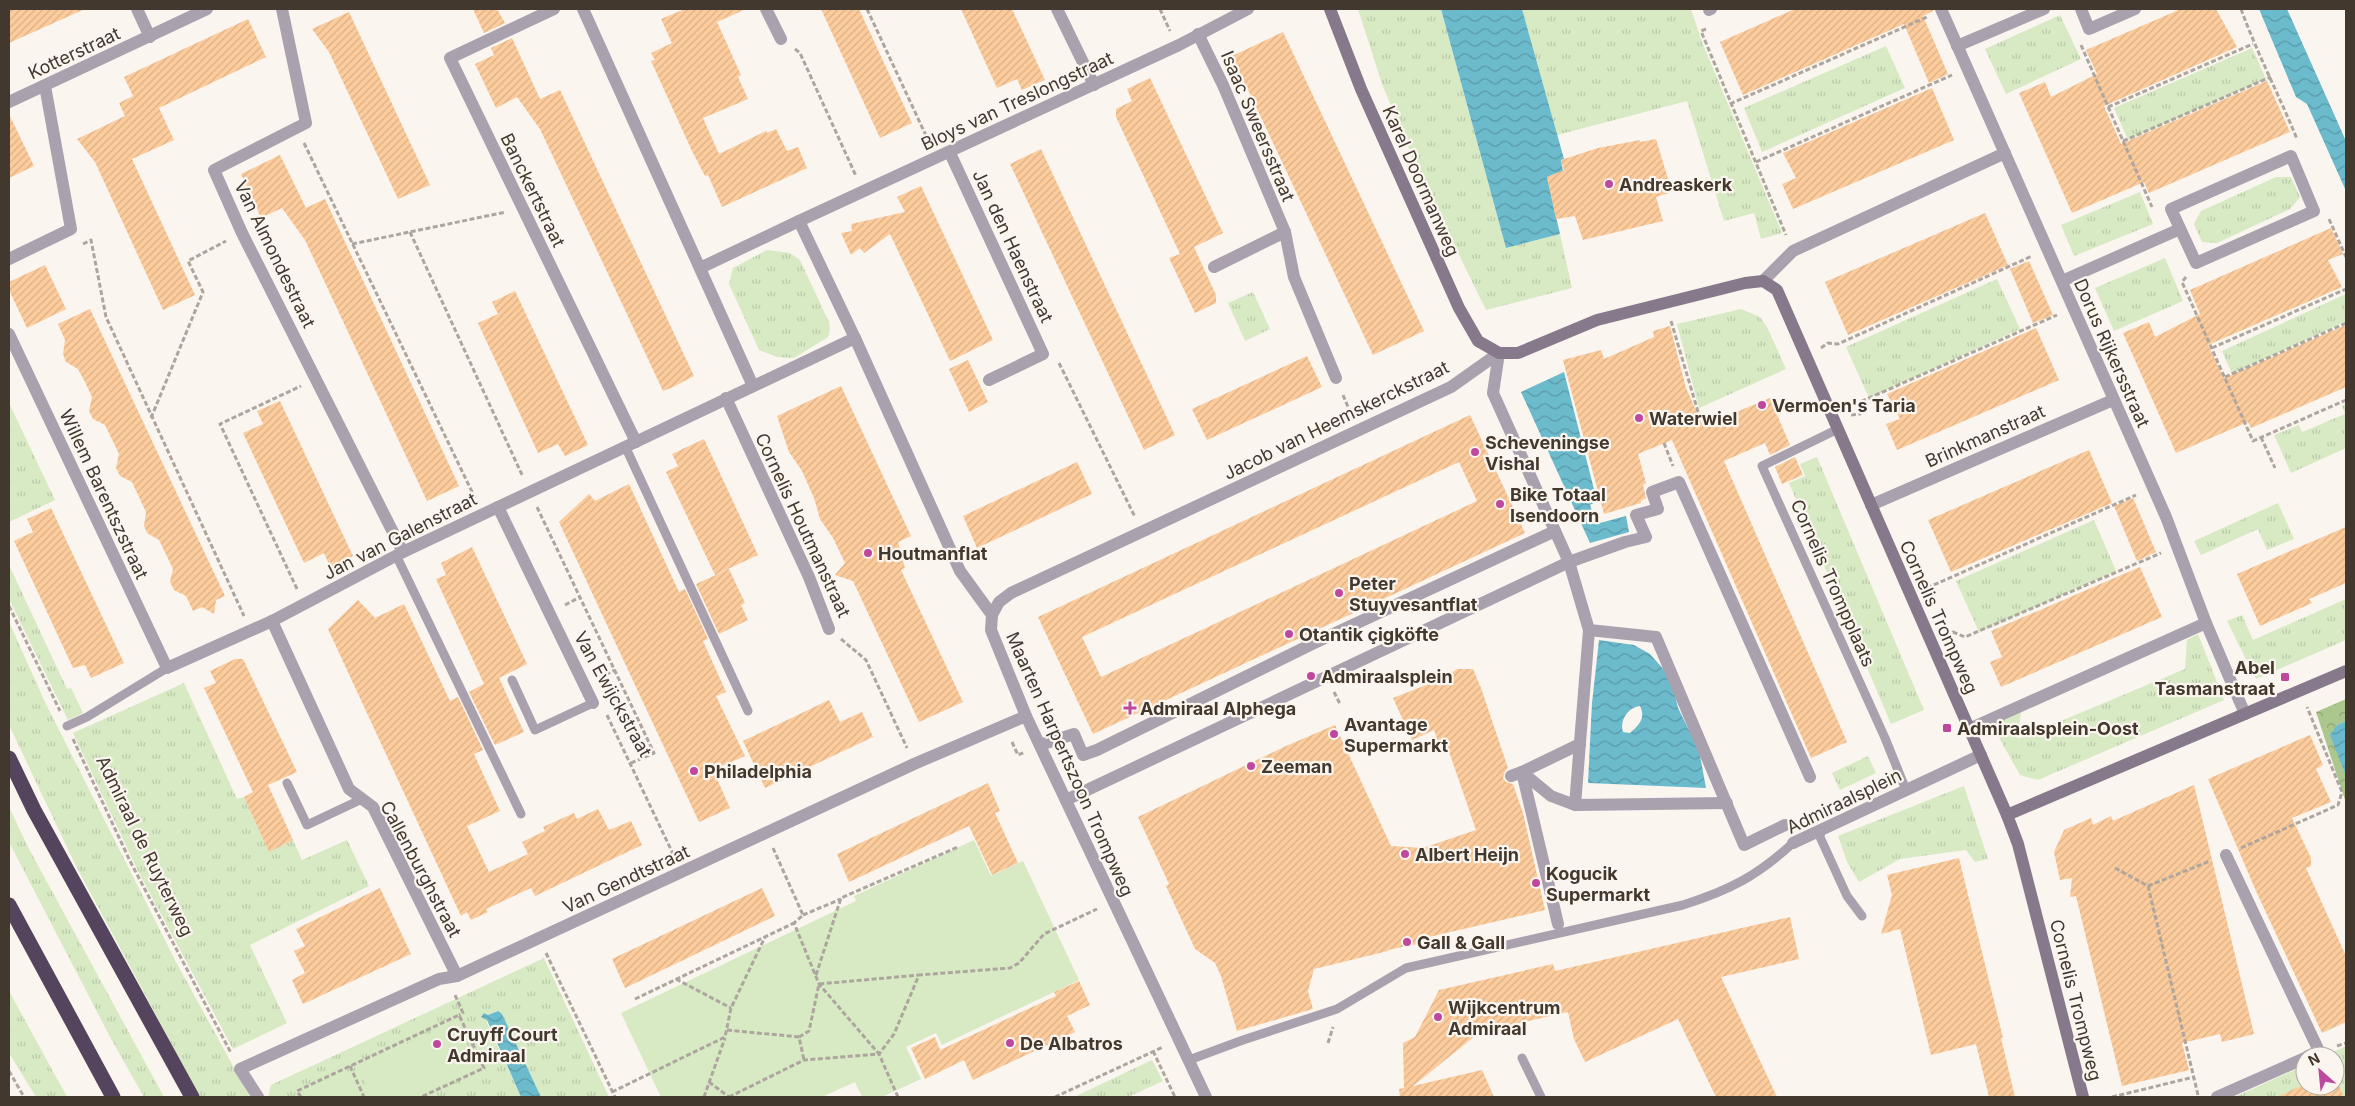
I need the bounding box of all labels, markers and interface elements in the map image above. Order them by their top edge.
street label: Kotterstraat [25,23,123,83]
street label: Bloys van Treslongstraat [918,47,1116,155]
street label: Isaac Sweersstraat [1217,48,1299,204]
street label: Karel Doormanweg [1378,102,1464,260]
street label: Banckertstraat [496,130,570,250]
street label: Jan den Haenstraat [968,166,1058,326]
place label: Andreaskerk [1619,174,1733,195]
street label: Van Almondestraat [230,177,320,331]
marker: Andreaskerk [1603,178,1615,190]
street label: Dorus Rijkersstraat [2070,275,2154,431]
street label: Jacob van Heemskerckstraat [1220,356,1452,484]
place label: Vermoen's Taria [1772,395,1916,416]
marker: Vermoen's Taria [1756,399,1768,411]
street label: Brinkmanstraat [1922,400,2048,472]
street label: Willem Barentszstraat [55,406,153,582]
place label: Waterwiel [1649,408,1738,429]
marker: Waterwiel [1633,412,1645,424]
street label: Cornelis Houtmanstraat [751,430,855,621]
place label: Scheveningse Vishal [1485,432,1610,474]
marker: Scheveningse Vishal [1469,446,1481,458]
place label: Bike Totaal Isendoorn [1510,484,1606,526]
street label: Jan van Galenstraat [320,488,480,584]
street label: Cornelis Trompplaats [1787,496,1879,670]
marker: Bike Totaal Isendoorn [1494,498,1506,510]
street label: Cornelis Trompweg [1896,537,1982,697]
place label: Houtmanflat [878,543,988,564]
marker: Houtmanflat [862,547,874,559]
place label: Peter Stuyvesantflat [1349,573,1478,615]
marker: Peter Stuyvesantflat [1333,587,1345,599]
place label: Otantik çigköfte [1299,624,1439,645]
street label: Van Ewijckstraat [570,628,656,760]
marker: Otantik çigköfte [1283,628,1295,640]
street label: Maarten Harpertszoon Trompweg [1002,629,1138,899]
place label: Abel Tasmanstraat [2154,657,2275,699]
place label: Admiraalsplein [1321,666,1453,687]
marker: Admiraalsplein [1305,670,1317,682]
marker: Abel Tasmanstraat [2279,671,2291,683]
place label: Admiraal Alphega [1140,698,1296,719]
marker: Admiraal Alphega [1124,702,1136,714]
place label: Avantage Supermarkt [1344,714,1448,756]
place label: Admiraalsplein-Oost [1957,718,2139,739]
marker: Admiraalsplein-Oost [1941,722,1953,734]
marker: Avantage Supermarkt [1328,728,1340,740]
street label: Admiraal de Ruyterweg [92,752,198,940]
place label: Zeeman [1261,756,1332,777]
marker: Zeeman [1245,760,1257,772]
place label: Philadelphia [704,761,812,782]
street label: Admiraalsplein [1783,764,1905,838]
marker: Philadelphia [688,765,700,777]
street label: Callenburghstraat [376,797,466,941]
street label: Van Gendtstraat [559,840,693,917]
place label: Albert Heijn [1415,844,1519,865]
marker: Albert Heijn [1399,848,1411,860]
place label: Kogucik Supermarkt [1546,863,1650,905]
marker: Kogucik Supermarkt [1530,877,1542,889]
street label: Cornelis Trompweg [2046,917,2106,1083]
place label: Gall & Gall [1417,932,1505,953]
marker: Gall & Gall [1401,936,1413,948]
place label: Wijkcentrum Admiraal [1448,997,1561,1039]
marker: Wijkcentrum Admiraal [1432,1011,1444,1023]
place label: Cruyff Court Admiraal [447,1024,558,1066]
place label: De Albatros [1020,1033,1123,1054]
marker: De Albatros [1004,1037,1016,1049]
marker: Cruyff Court Admiraal [431,1038,443,1050]
north arrow [2295,1046,2345,1096]
text: N [2305,1049,2322,1069]

